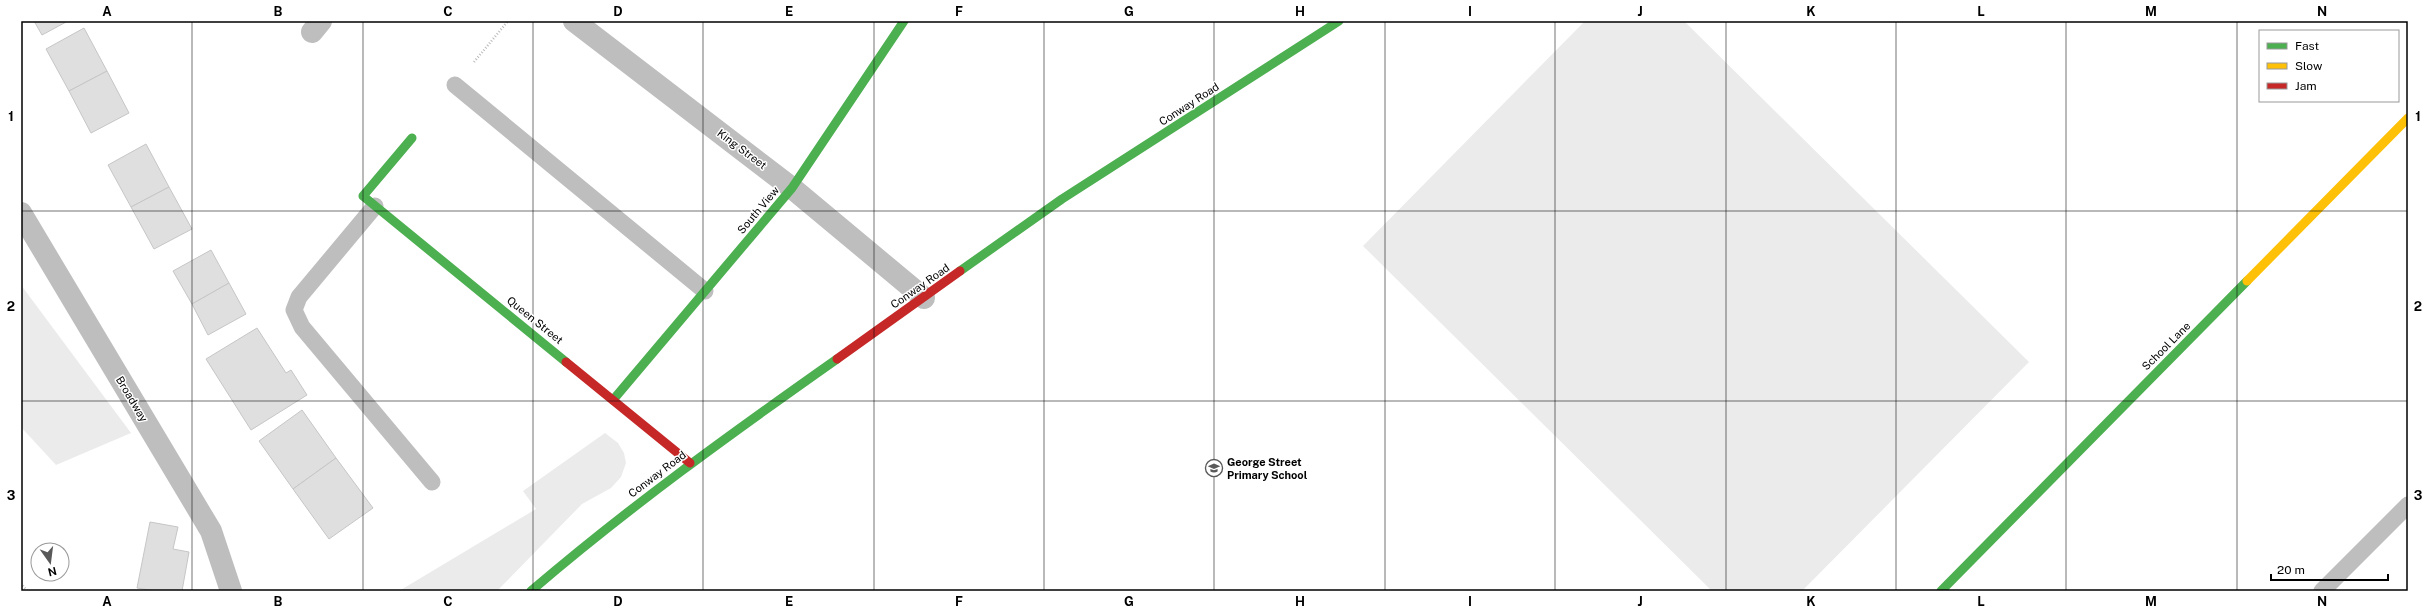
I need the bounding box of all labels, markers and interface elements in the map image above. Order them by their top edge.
text: A [102,4,112,19]
text: B [274,4,283,19]
text: C [443,4,453,19]
text: D [613,4,623,19]
text: E [785,4,793,19]
text: F [955,4,963,19]
text: G [1124,4,1134,19]
text: H [1295,4,1305,19]
text: I [1468,4,1472,19]
text: J [1637,4,1643,19]
text: K [1806,4,1816,19]
text: L [1977,4,1985,19]
text: M [2145,4,2157,19]
text: N [2317,4,2327,19]
legend [2259,30,2399,102]
text: Fast [2295,39,2320,53]
text: Slow [2295,59,2323,73]
text: Jam [2295,79,2317,93]
street label: Conway Road [1157,80,1221,128]
text: 1 [8,109,14,124]
text: 1 [2415,109,2421,124]
street label: King Street [715,127,769,171]
street label: South View [735,184,781,236]
street label: Conway Road [888,261,952,311]
street label: Queen Street [505,294,565,346]
text: 2 [7,299,15,314]
text: 2 [2414,299,2422,314]
street label: School Lane [2140,320,2192,372]
street label: Broadway [114,374,150,424]
street label: Conway Road [626,448,688,500]
place label: George Street Primary School [1227,456,1308,481]
school or university icon: George Street Primary School [1204,458,1224,478]
text: 3 [7,488,16,503]
text: 3 [2414,488,2423,503]
north arrow [30,542,70,582]
scale bar [2271,556,2388,582]
text: 20 m [2277,563,2305,577]
text: N [47,565,58,579]
text: A [102,594,112,609]
text: B [274,594,283,609]
text: C [443,594,453,609]
text: D [613,594,623,609]
text: E [785,594,793,609]
text: F [955,594,963,609]
text: G [1124,594,1134,609]
text: H [1295,594,1305,609]
text: I [1468,594,1472,609]
text: J [1637,594,1643,609]
text: K [1806,594,1816,609]
text: L [1977,594,1985,609]
text: M [2145,594,2157,609]
text: N [2317,594,2327,609]

